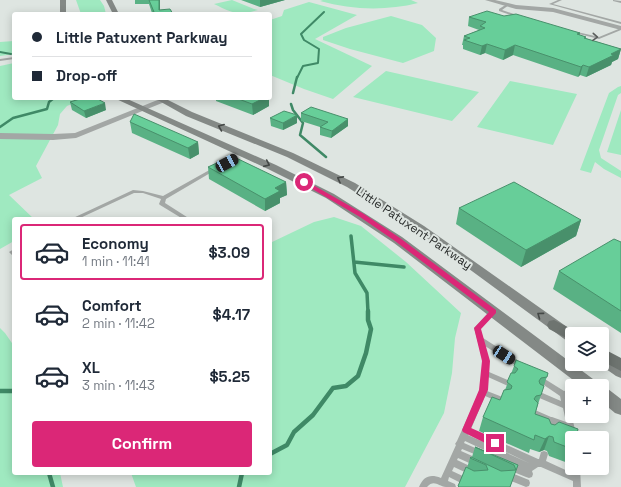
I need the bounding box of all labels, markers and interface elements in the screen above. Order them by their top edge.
text: Little Patuxent Parkway [56,28,228,47]
one-way arrow [592,32,599,41]
text: Drop-off [56,66,117,85]
one-way arrow [218,124,226,132]
car [214,152,240,174]
one-way arrow [262,159,270,167]
route start [295,173,313,191]
one-way arrow [337,177,344,184]
street label: Little Patuxent Parkway [353,183,475,273]
icon: car [34,234,70,270]
text: Economy [82,234,149,253]
text: $3.09 [209,243,250,262]
text: 1 min · 11:41 [82,253,150,270]
icon: car [34,296,70,332]
text: Comfort [82,296,142,315]
text: $4.17 [213,305,250,324]
one-way arrow [537,312,544,320]
text: 2 min · 11:42 [82,315,155,332]
map controls [565,327,609,475]
button: layers [565,327,609,371]
car [491,343,517,367]
icon: car [34,358,70,394]
text: XL [82,358,100,377]
text: $5.25 [210,367,250,386]
text: 3 min · 11:43 [82,377,155,394]
button: + [565,379,609,423]
button: Confirm [32,421,252,467]
button: − [565,431,609,475]
route end [486,434,504,452]

